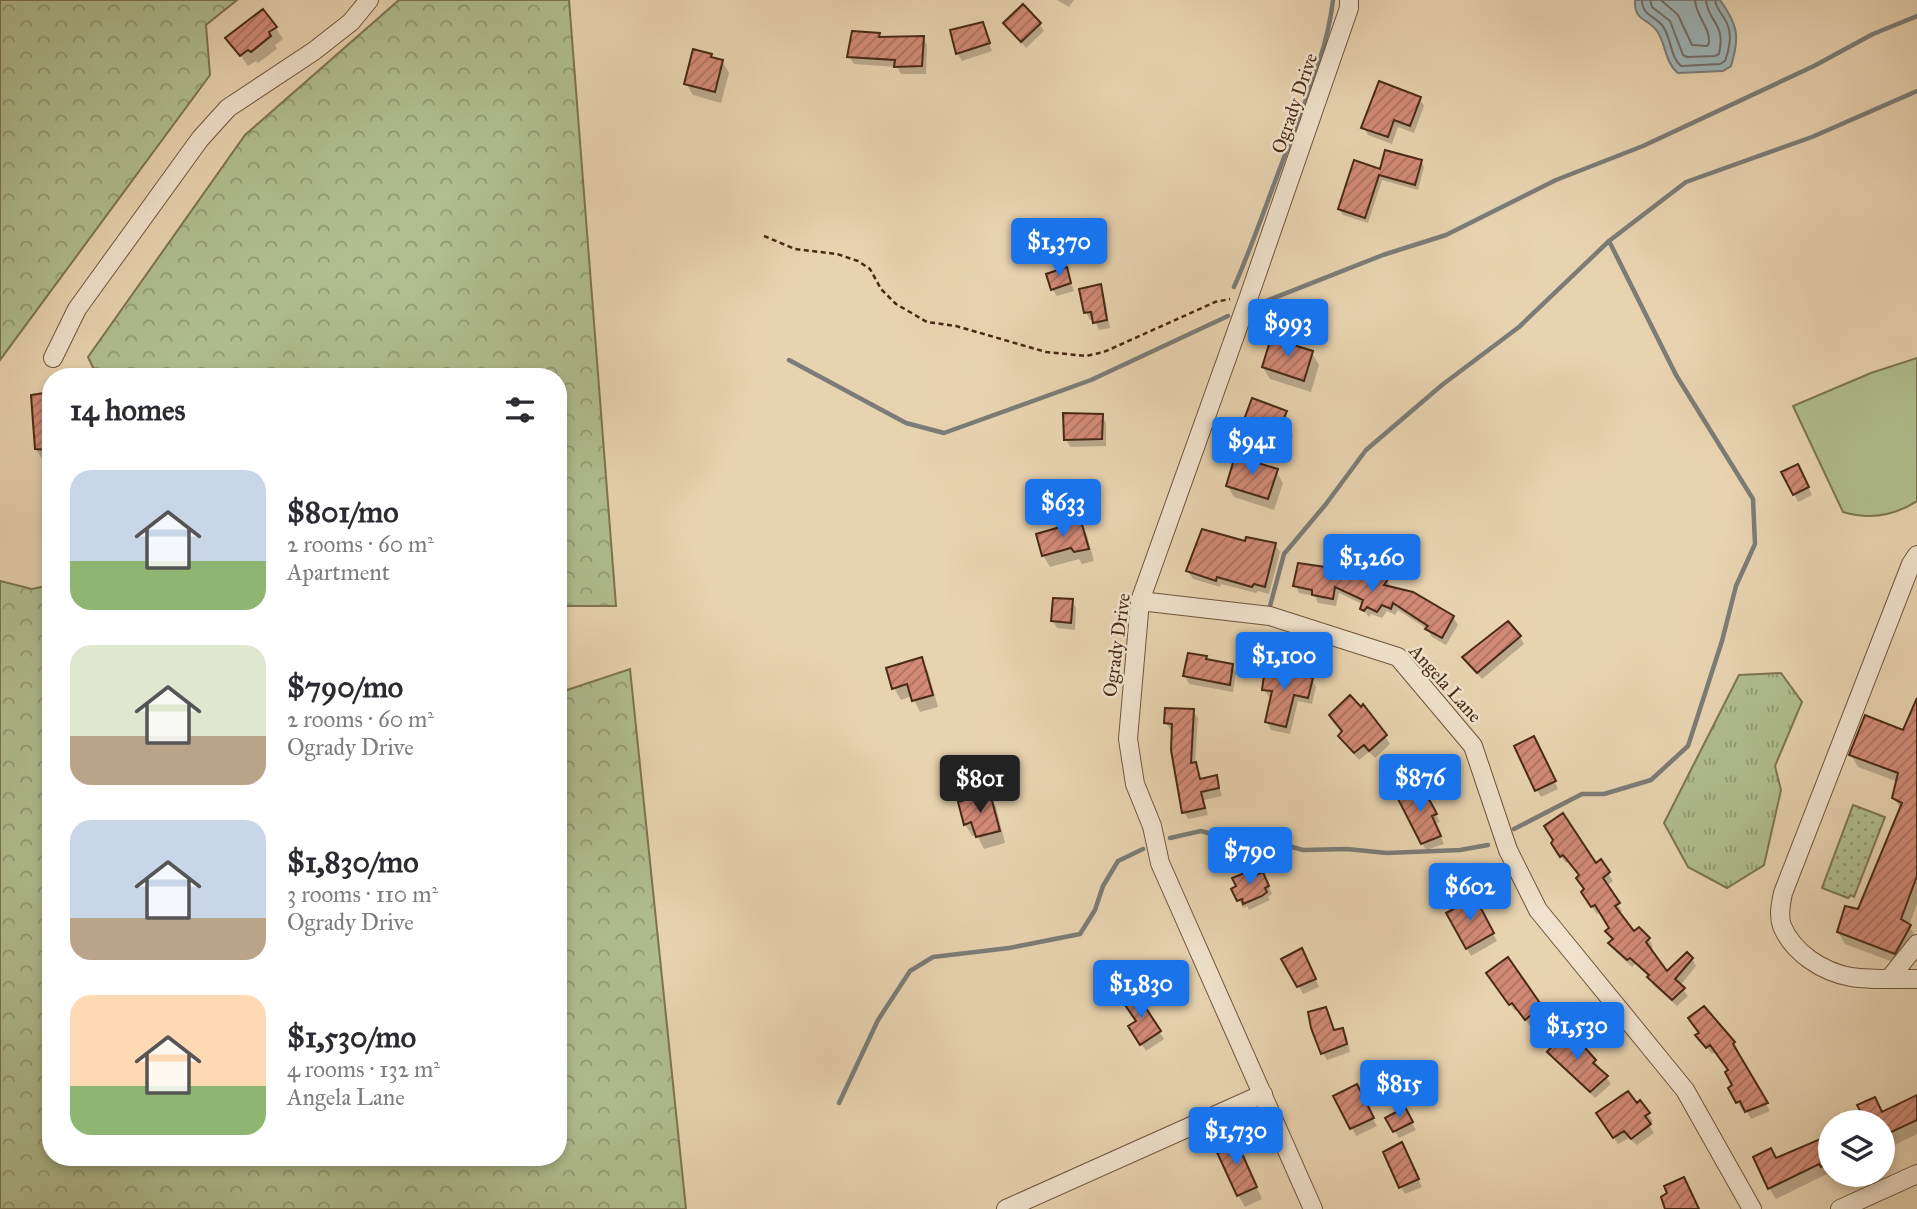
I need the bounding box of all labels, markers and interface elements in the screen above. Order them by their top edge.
street label: Ogrady Drive [1267,50,1323,157]
pin: $1,370 [1002,218,1116,278]
text: $1,370 [1027,227,1091,255]
pin: $993 [1247,300,1329,359]
text: $993 [1264,308,1312,336]
icon: filters [501,391,539,429]
text: 14 homes [70,392,185,428]
pin: $941 [1211,418,1293,477]
text: $941 [1228,426,1276,454]
pin: $633 [1022,480,1104,539]
text: $633 [1041,488,1085,516]
text: $801/mo [287,494,399,530]
icon: home [126,498,210,582]
text: 2 rooms · 60 m² [287,530,434,558]
pin: $1,260 [1315,534,1429,594]
text: $1,260 [1339,543,1405,571]
text: Apartment [287,558,390,586]
street label: Ogrady Drive [1098,591,1136,699]
pin: $1,100 [1227,632,1341,692]
street label: Angela Lane [1403,639,1487,728]
text: $1,100 [1252,641,1316,669]
text: $790/mo [287,669,403,705]
icon: home [126,673,210,757]
text: 2 rooms · 60 m² [287,705,434,733]
text: Ogrady Drive [287,733,414,761]
pin: $876 [1379,754,1461,814]
pin: $801 [939,756,1021,815]
text: $876 [1395,763,1445,791]
text: $801 [956,764,1004,792]
pin: $790 [1209,828,1291,887]
text: $790 [1224,836,1276,864]
text: $1,830/mo [287,844,419,880]
icon: home [126,848,210,932]
pin: $602 [1429,864,1511,923]
text: $602 [1445,872,1495,900]
text: 3 rooms · 110 m² [287,880,438,908]
text: Ogrady Drive [287,908,414,936]
pin: $1,830 [1084,960,1198,1020]
text: $1,830 [1109,969,1173,997]
pin: $1,530 [1520,1002,1634,1062]
text: $1,530 [1546,1011,1608,1039]
text: $1,530/mo [287,1019,416,1055]
icon: home [126,1023,210,1107]
text: 4 rooms · 132 m² [287,1055,440,1083]
pin: $815 [1358,1060,1440,1120]
text: $815 [1376,1069,1422,1097]
text: Angela Lane [287,1083,405,1111]
pin: $1,730 [1179,1108,1293,1167]
map controls [1818,1110,1895,1187]
button: layers [1818,1110,1895,1187]
text: $1,730 [1205,1116,1267,1144]

